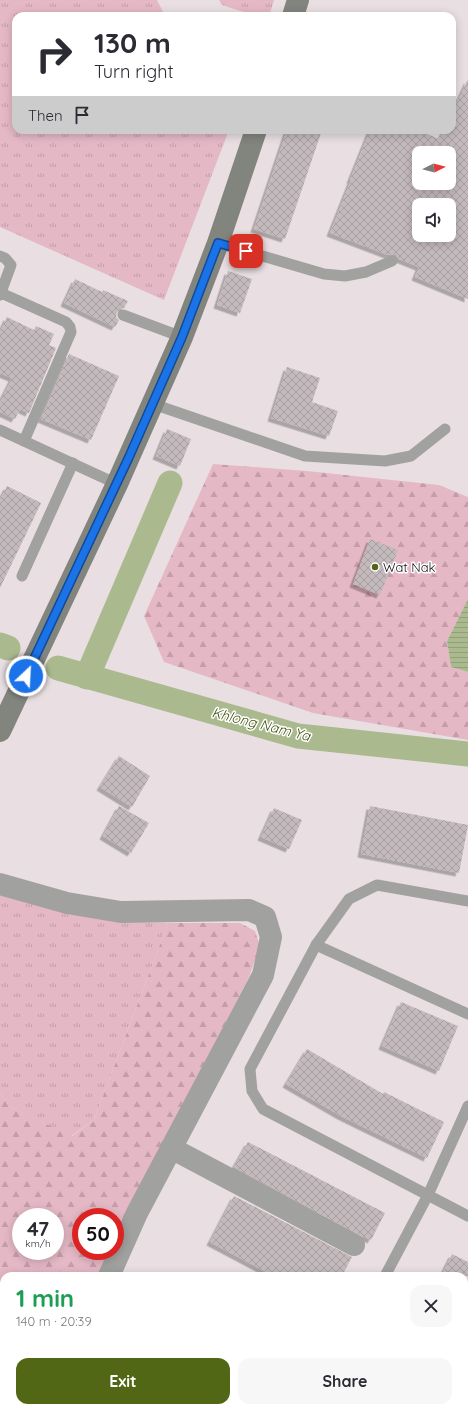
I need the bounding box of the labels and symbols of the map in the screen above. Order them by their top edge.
north arrow [412,146,456,190]
pin [229,234,263,268]
place label: Wat Nak [383,559,436,575]
marker: Wat Nak [370,562,380,572]
position arrow [5,655,47,697]
water label: Khlong Nam Ya [210,703,314,745]
speed limit sign: 50 [72,1208,124,1260]

